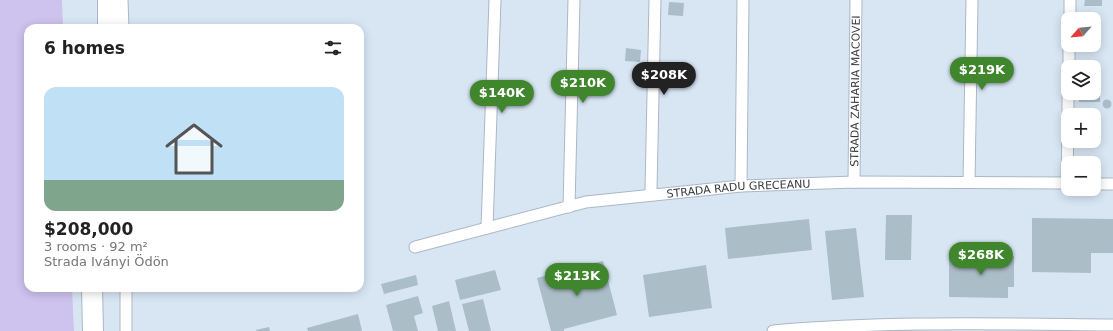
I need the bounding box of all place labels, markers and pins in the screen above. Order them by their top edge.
pin: $219K [954,57,1010,91]
pin: $208K [636,62,692,96]
pin: $210K [555,70,611,104]
pin: $140K [474,80,530,114]
pin: $268K [953,242,1009,276]
pin: $213K [549,263,605,297]

